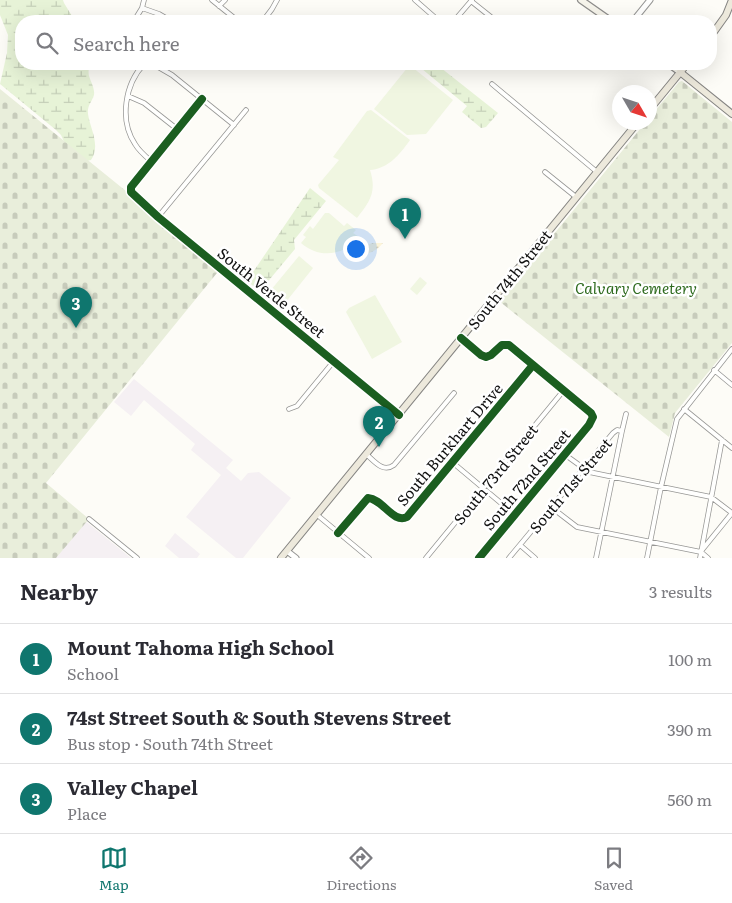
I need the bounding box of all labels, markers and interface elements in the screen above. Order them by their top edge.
search box [15,15,717,70]
icon: search [33,29,61,57]
text: Search here [73,29,180,57]
north arrow [612,85,657,130]
pin: 1 [389,198,421,239]
street label: South 74th Street [462,224,556,334]
your location [343,236,369,262]
street label: South Verde Street [213,241,331,343]
park label: Calvary Cemetery [575,276,697,299]
pin: 3 [60,287,92,328]
street label: South Burkhart Drive [391,377,508,511]
pin: 2 [363,406,395,447]
street label: South 73rd Street [447,419,543,529]
street label: South 72nd Street [477,423,575,535]
street label: South 71st Street [523,432,617,538]
text: Nearby [20,575,98,606]
text: 3 results [649,579,712,603]
text: Mount Tahoma High School [67,633,334,661]
text: 1 [33,647,39,671]
text: 100 m [668,647,712,671]
text: School [67,661,119,685]
text: 74st Street South & South Stevens Street [67,703,451,731]
text: 2 [32,717,40,741]
text: 390 m [667,717,712,741]
text: Bus stop · South 74th Street [67,731,273,755]
text: Valley Chapel [67,773,198,801]
text: 3 [32,787,40,811]
text: 560 m [667,787,712,811]
text: Place [67,801,107,825]
tab: Map [99,844,129,894]
tab: Directions [326,844,396,894]
tab: Saved [594,844,633,894]

